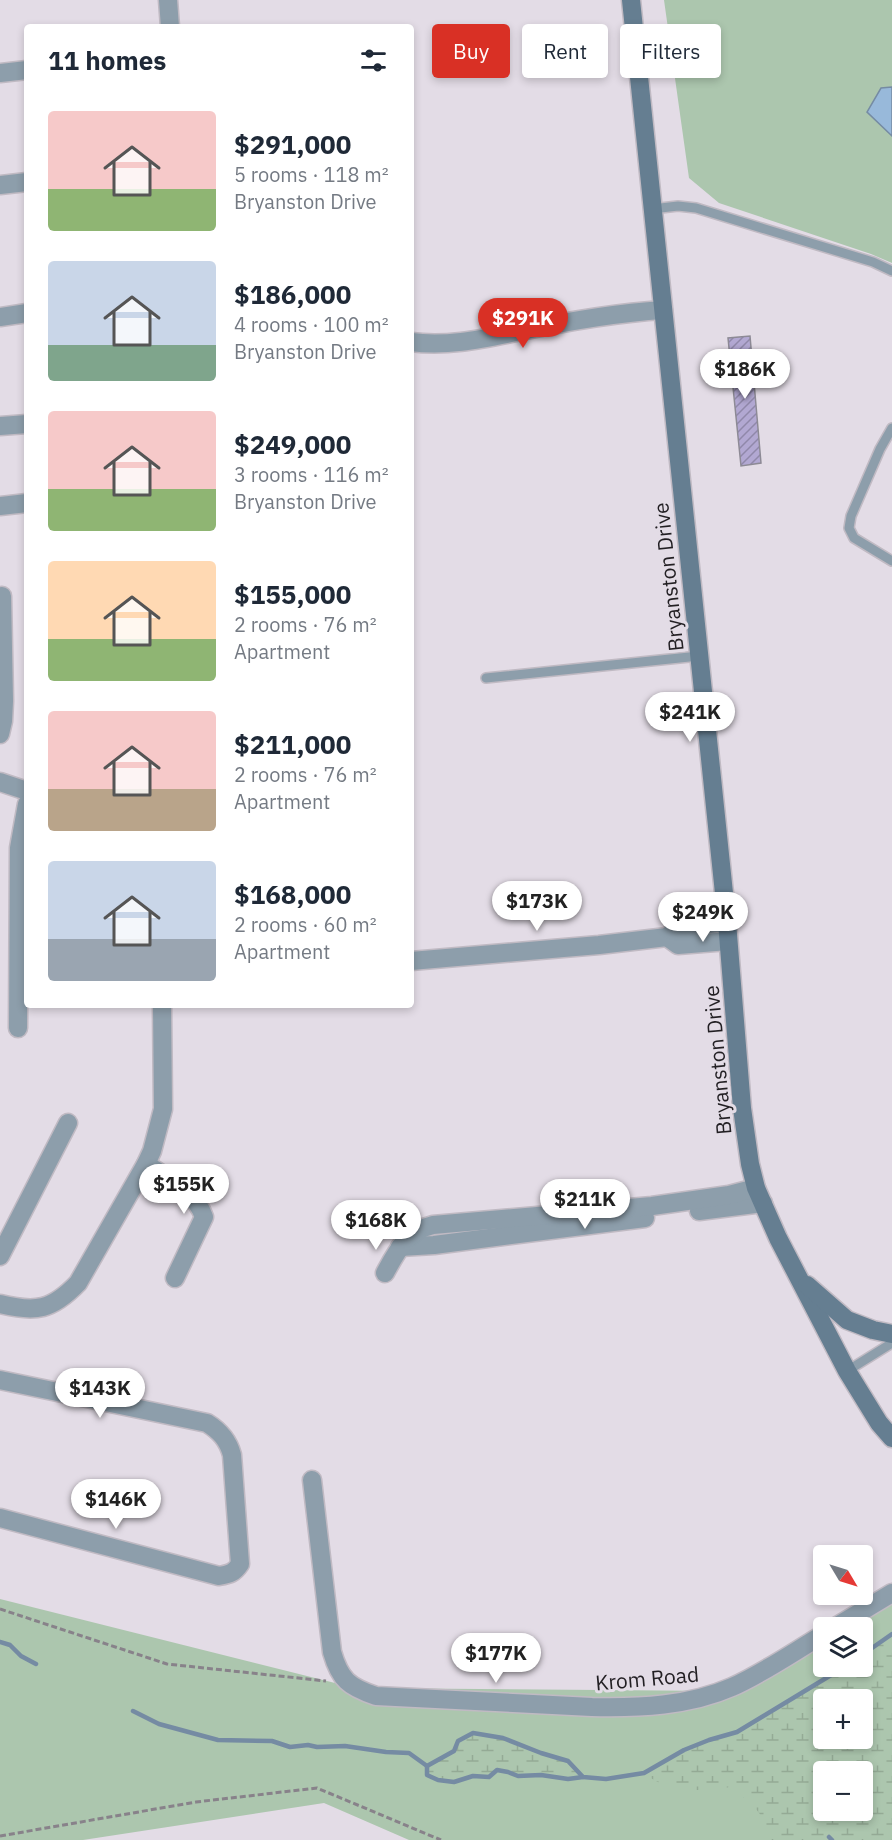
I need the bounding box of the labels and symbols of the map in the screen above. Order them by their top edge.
pin: $291K [481,298,565,349]
pin: $186K [703,349,787,400]
street label: Bryanston Drive [646,501,690,653]
pin: $241K [648,692,732,743]
pin: $173K [495,881,579,932]
pin: $249K [661,892,745,943]
street label: Bryanston Drive [697,984,737,1136]
pin: $155K [142,1164,226,1215]
pin: $211K [543,1179,627,1230]
pin: $168K [334,1200,418,1251]
pin: $143K [58,1368,142,1419]
pin: $146K [74,1479,158,1530]
north arrow [813,1545,873,1605]
pin: $177K [454,1633,538,1684]
street label: Krom Road [594,1660,700,1696]

